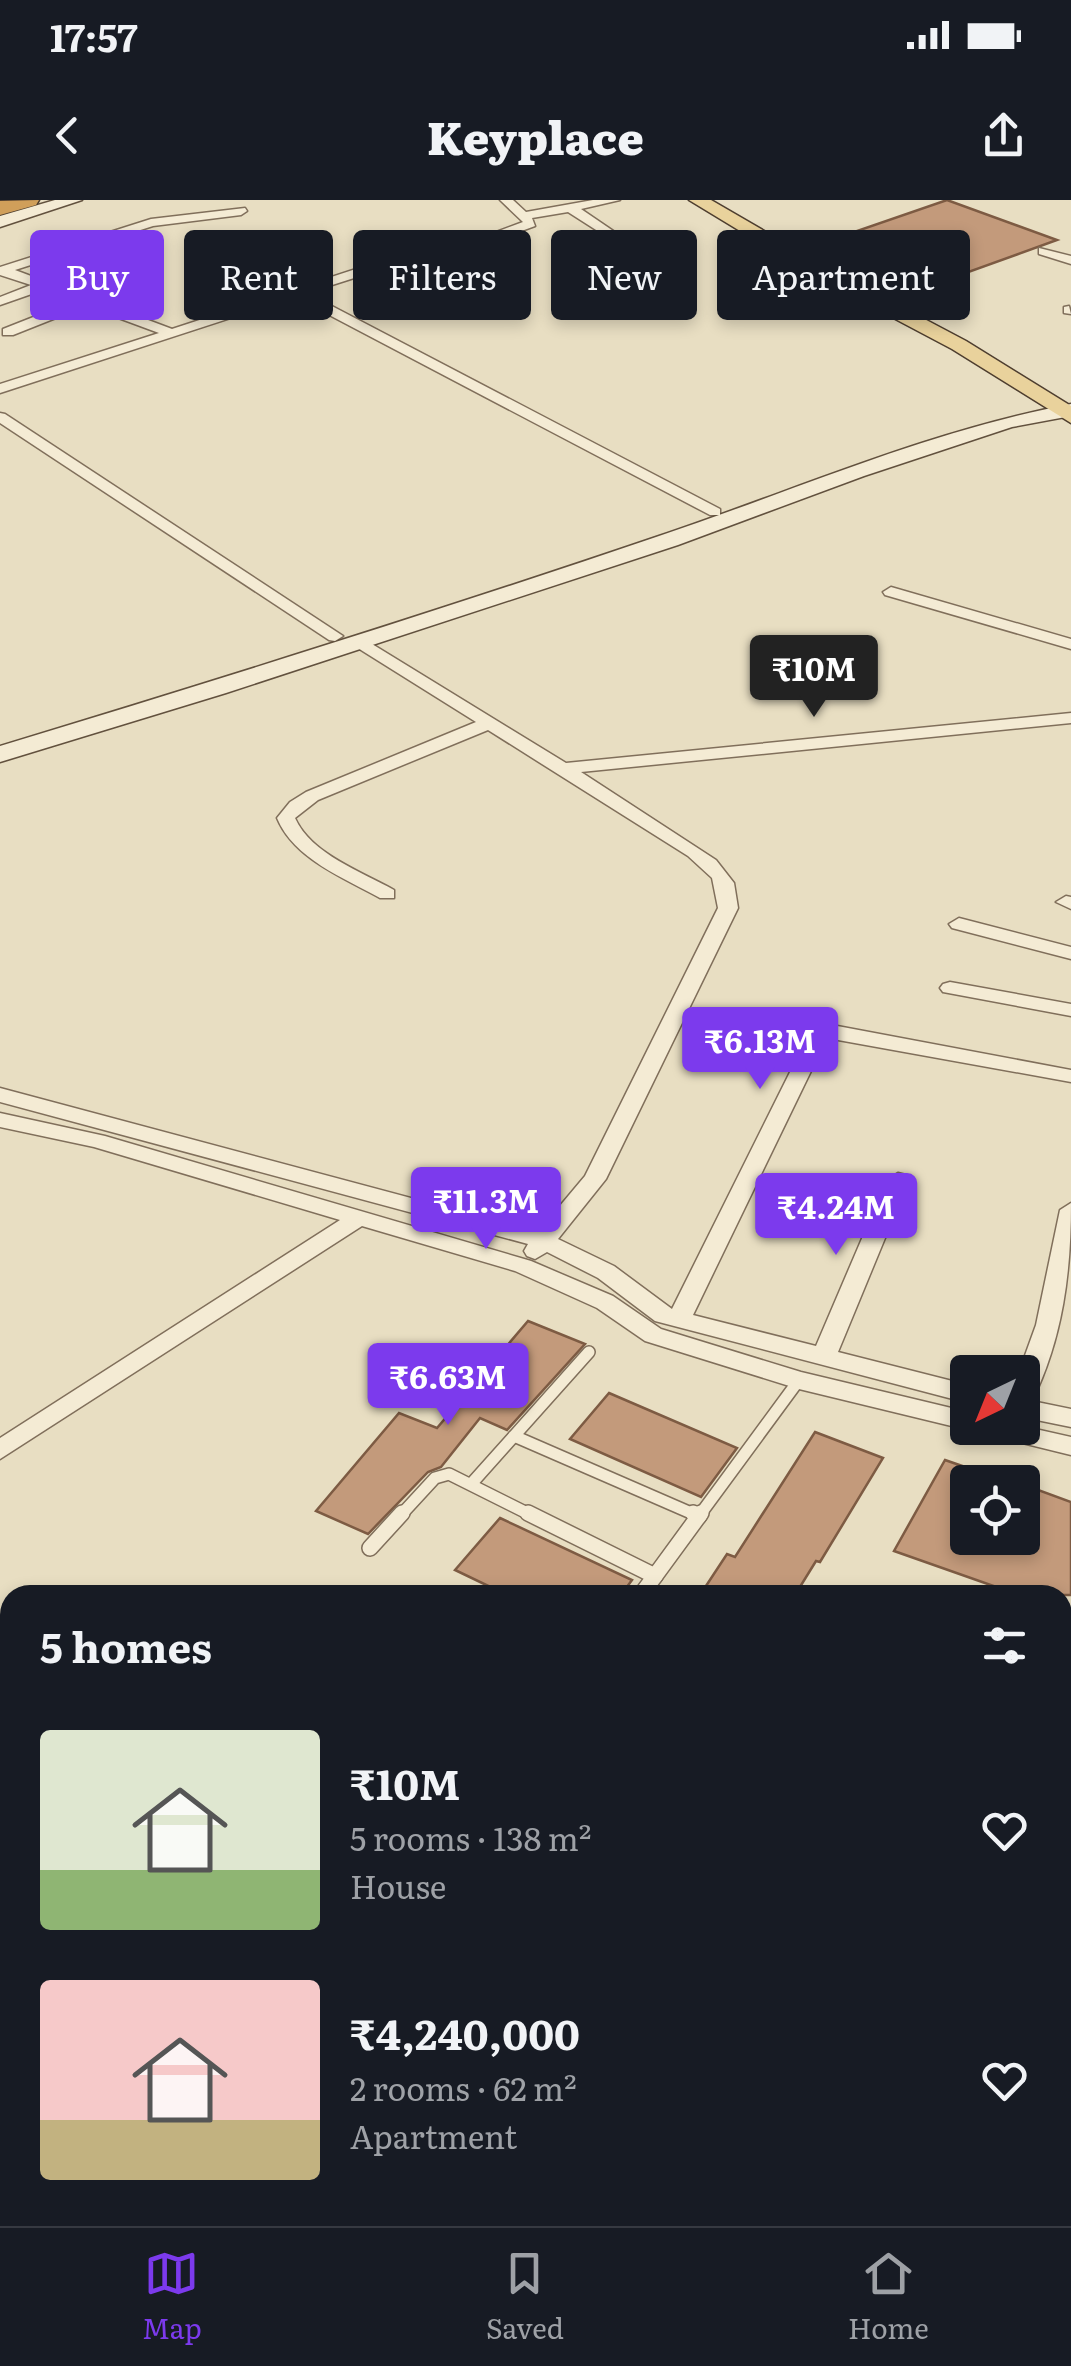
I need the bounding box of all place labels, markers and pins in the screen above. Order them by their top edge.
pin: ₹10M [755,635,873,720]
pin: ₹6.13M [679,1007,841,1092]
pin: ₹11.3M [405,1167,567,1252]
pin: ₹4.24M [755,1173,917,1258]
pin: ₹6.63M [367,1343,529,1428]

